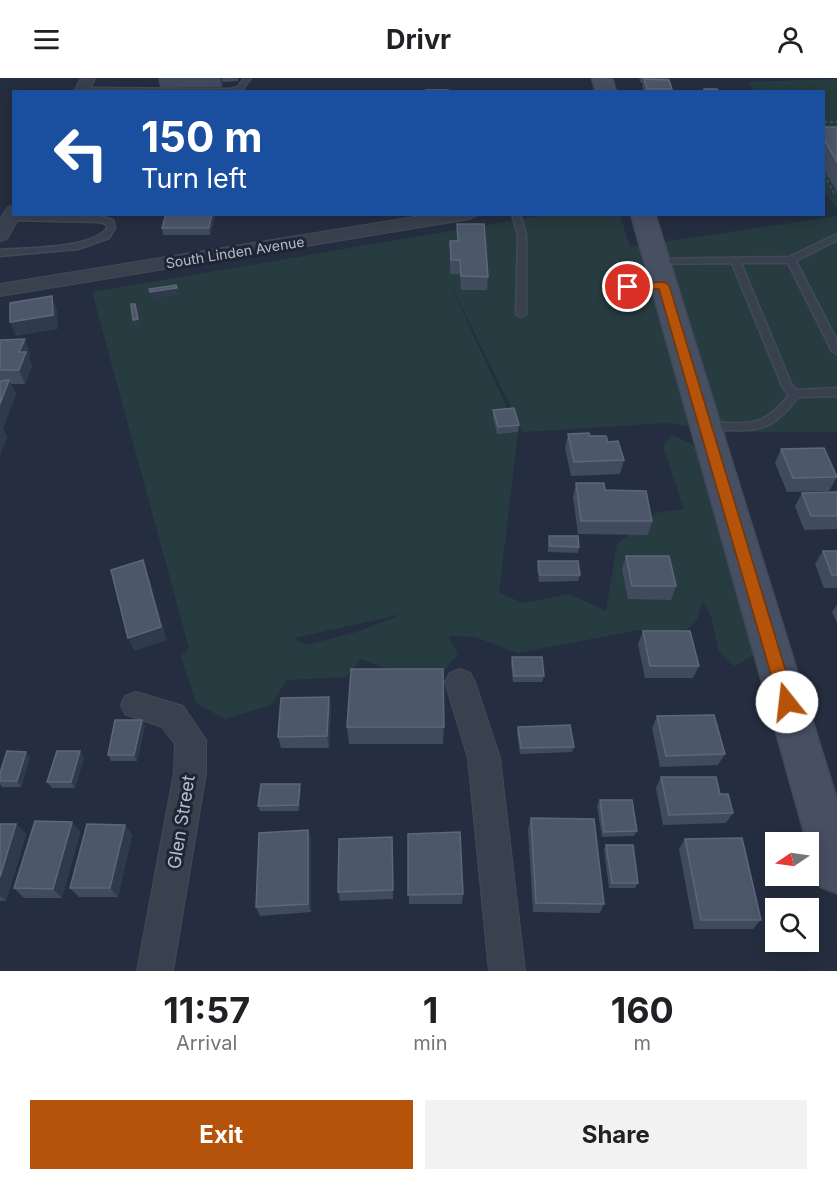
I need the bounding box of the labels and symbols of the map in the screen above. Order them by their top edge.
street label: South Linden Avenue [164,233,306,271]
pin [602,261,653,312]
position arrow [755,670,819,734]
street label: Glen Street [163,773,199,870]
north arrow [765,832,819,886]

